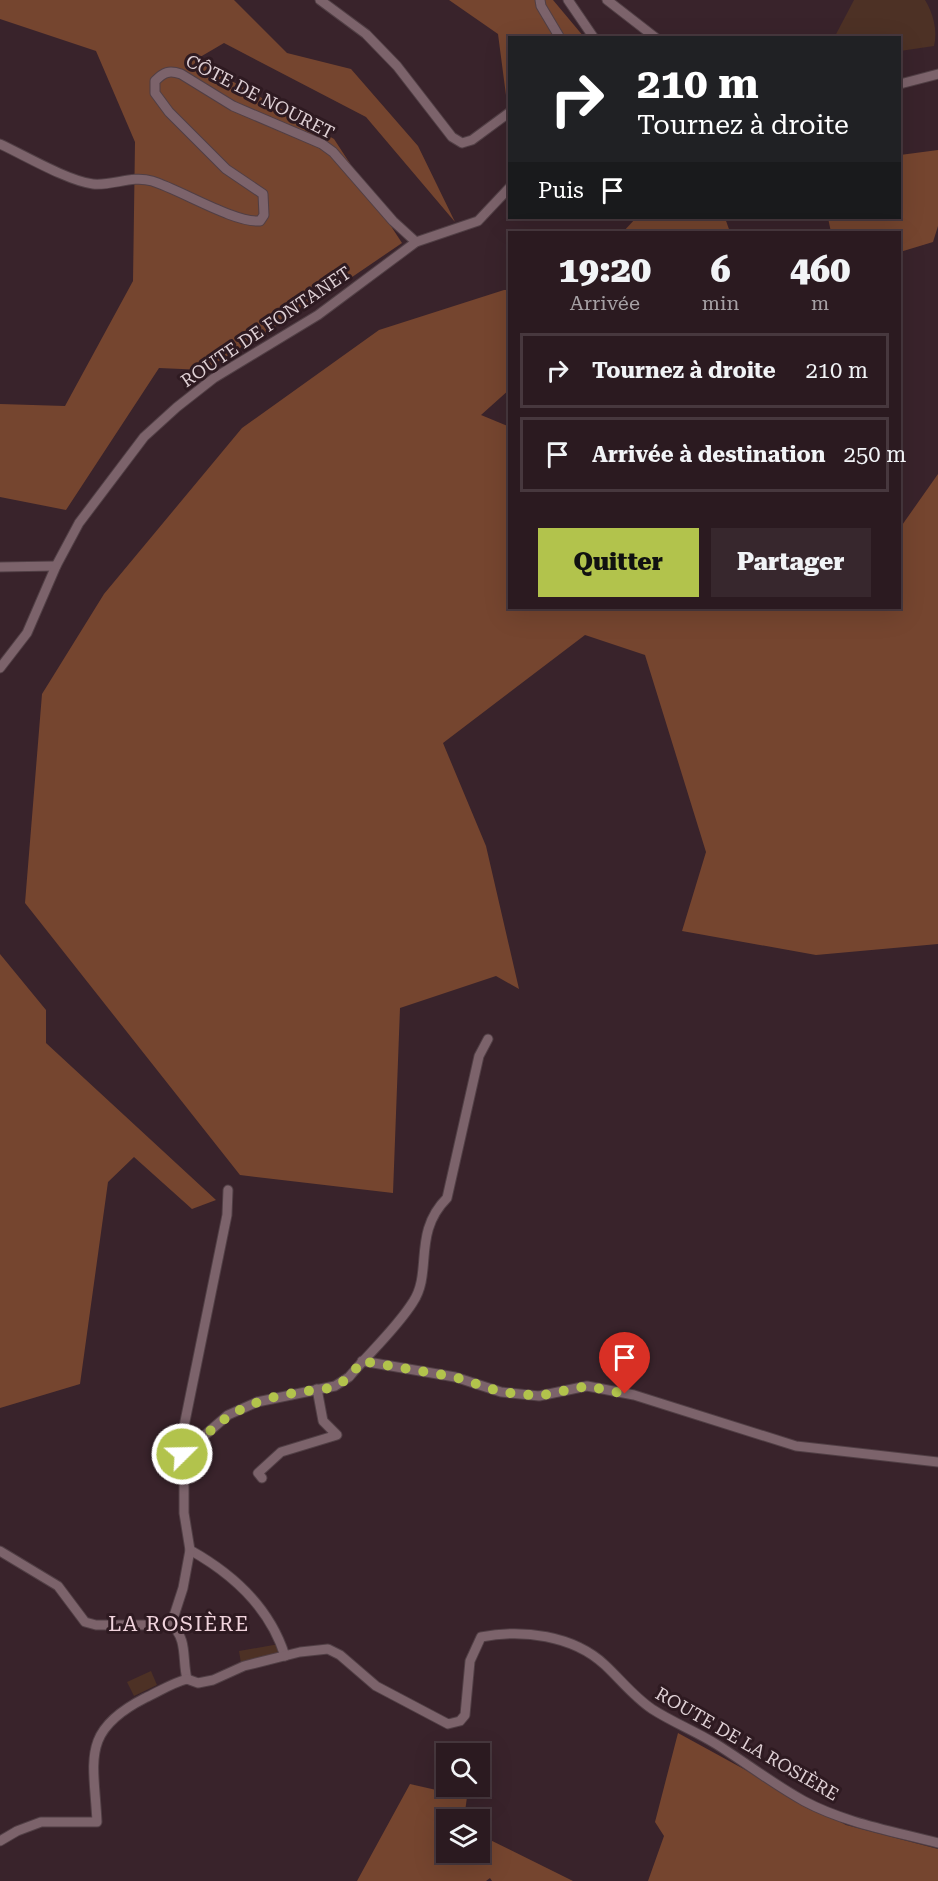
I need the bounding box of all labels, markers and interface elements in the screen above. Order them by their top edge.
street label: CÔTE DE NOURET [182,50,338,143]
text: 210 m [637,59,759,108]
icon: right [538,60,616,138]
text: Tournez à droite [637,109,849,141]
icon: arrive [596,174,629,207]
text: Puis [538,178,584,203]
text: 19:20 [559,249,651,291]
text: 6 [710,249,731,291]
text: 460 [790,249,850,291]
street label: ROUTE DE FONTANET [177,262,355,391]
text: Arrivée [570,291,640,315]
text: min [702,291,739,315]
text: m [811,291,829,315]
icon: right [541,354,574,387]
text: Tournez à droite [592,358,776,383]
text: 210 m [805,358,868,383]
icon: arrive [541,438,574,471]
text: Arrivée à destination [592,442,826,467]
text: 250 m [844,442,906,467]
button: Quitter [538,528,699,597]
button: Partager [711,528,871,597]
pin [599,1332,650,1394]
icon: arrive [608,1341,641,1374]
position arrow [150,1422,214,1486]
district label: LA ROSIÈRE [108,1611,250,1636]
street label: ROUTE DE LA ROSIÈRE [652,1683,842,1805]
map controls [436,1743,490,1863]
button: search [436,1743,490,1797]
button: layers [436,1809,490,1863]

